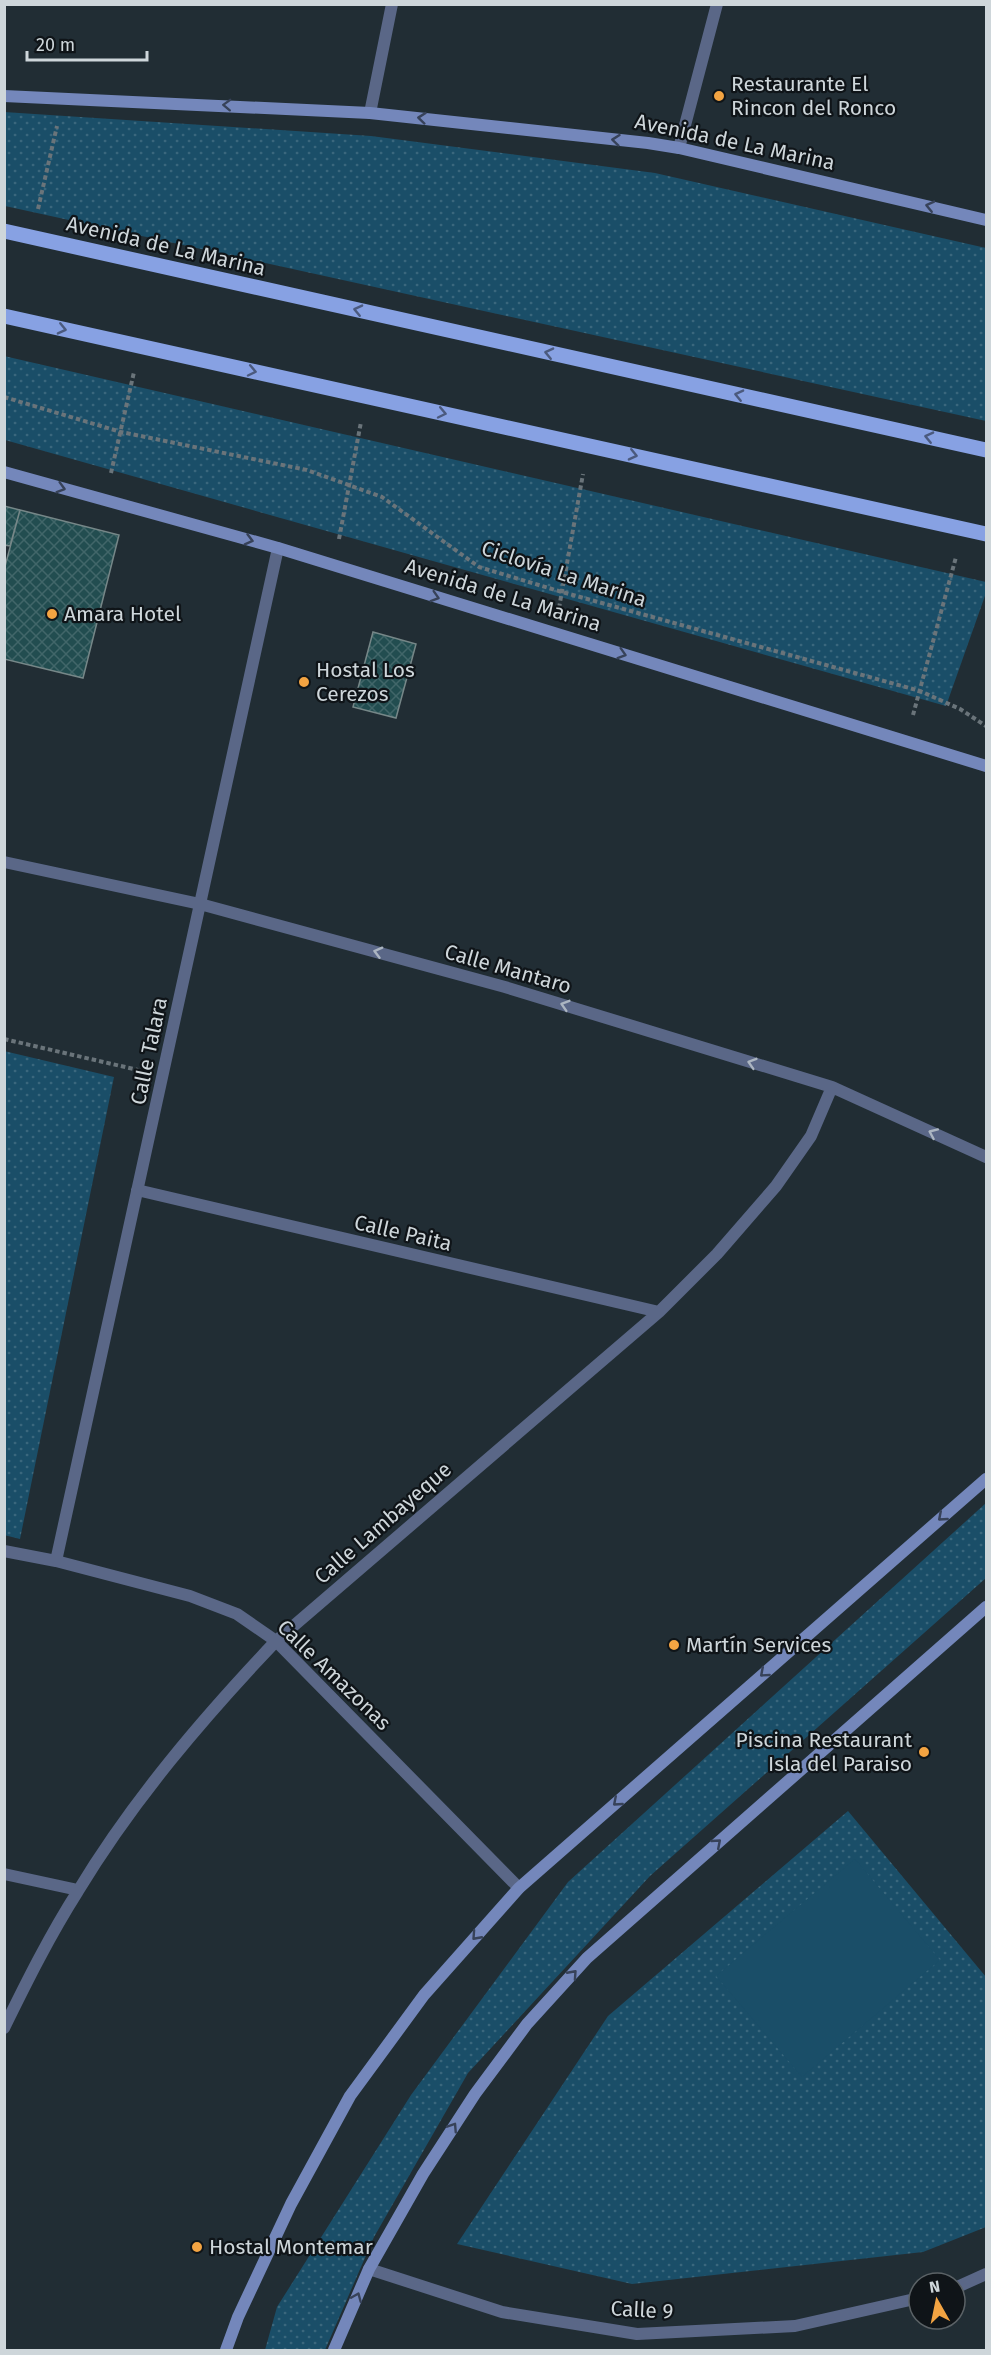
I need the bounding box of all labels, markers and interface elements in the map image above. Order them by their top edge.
scale bar [27,24,147,62]
text: 20 m [36,34,75,56]
place label: Restaurante El Rincon del Ronco [731,71,896,121]
marker: Restaurante El Rincon del Ronco [712,89,726,103]
one-way arrow [223,99,232,112]
street label: Avenida de La Marina [633,108,837,176]
one-way arrow [417,112,427,125]
one-way arrow [611,134,620,147]
one-way arrow [925,201,935,214]
street label: Avenida de La Marina [64,210,268,282]
one-way arrow [354,305,364,318]
one-way arrow [56,321,66,334]
one-way arrow [544,347,554,360]
one-way arrow [247,364,257,377]
one-way arrow [734,389,744,402]
one-way arrow [437,406,447,419]
one-way arrow [925,432,935,445]
one-way arrow [627,448,637,461]
one-way arrow [55,481,66,493]
one-way arrow [243,533,254,545]
street label: Ciclovía La Marina [478,535,650,613]
street label: Avenida de La Marina [402,553,604,637]
one-way arrow [429,590,440,602]
place label: Amara Hotel [64,601,181,627]
marker: Amara Hotel [45,607,59,621]
one-way arrow [616,646,627,659]
place label: Hostal Los Cerezos [316,657,415,707]
marker: Hostal Los Cerezos [297,675,311,689]
street label: Calle Mantaro [442,938,574,1000]
one-way arrow [373,947,384,959]
street label: Calle Talara [125,995,173,1107]
one-way arrow [560,1000,571,1012]
one-way arrow [747,1058,758,1070]
one-way arrow [929,1128,940,1140]
street label: Calle Paita [352,1209,454,1257]
street label: Calle Lambayeque [309,1456,457,1590]
one-way arrow [939,1510,949,1521]
street label: Calle Amazonas [272,1614,396,1736]
place label: Martín Services [686,1632,832,1658]
marker: Martín Services [667,1638,681,1652]
one-way arrow [760,1666,771,1677]
place label: Piscina Restaurant Isla del Paraiso [735,1727,912,1777]
marker: Piscina Restaurant Isla del Paraiso [917,1745,931,1759]
one-way arrow [614,1795,624,1806]
one-way arrow [710,1839,721,1850]
one-way arrow [472,1929,483,1940]
one-way arrow [565,1970,576,1981]
one-way arrow [446,2123,457,2134]
place label: Hostal Montemar [209,2234,373,2260]
marker: Hostal Montemar [190,2240,204,2254]
north arrow [907,2271,967,2331]
text: N [928,2276,941,2297]
one-way arrow [350,2292,362,2303]
street label: Calle 9 [610,2295,674,2325]

